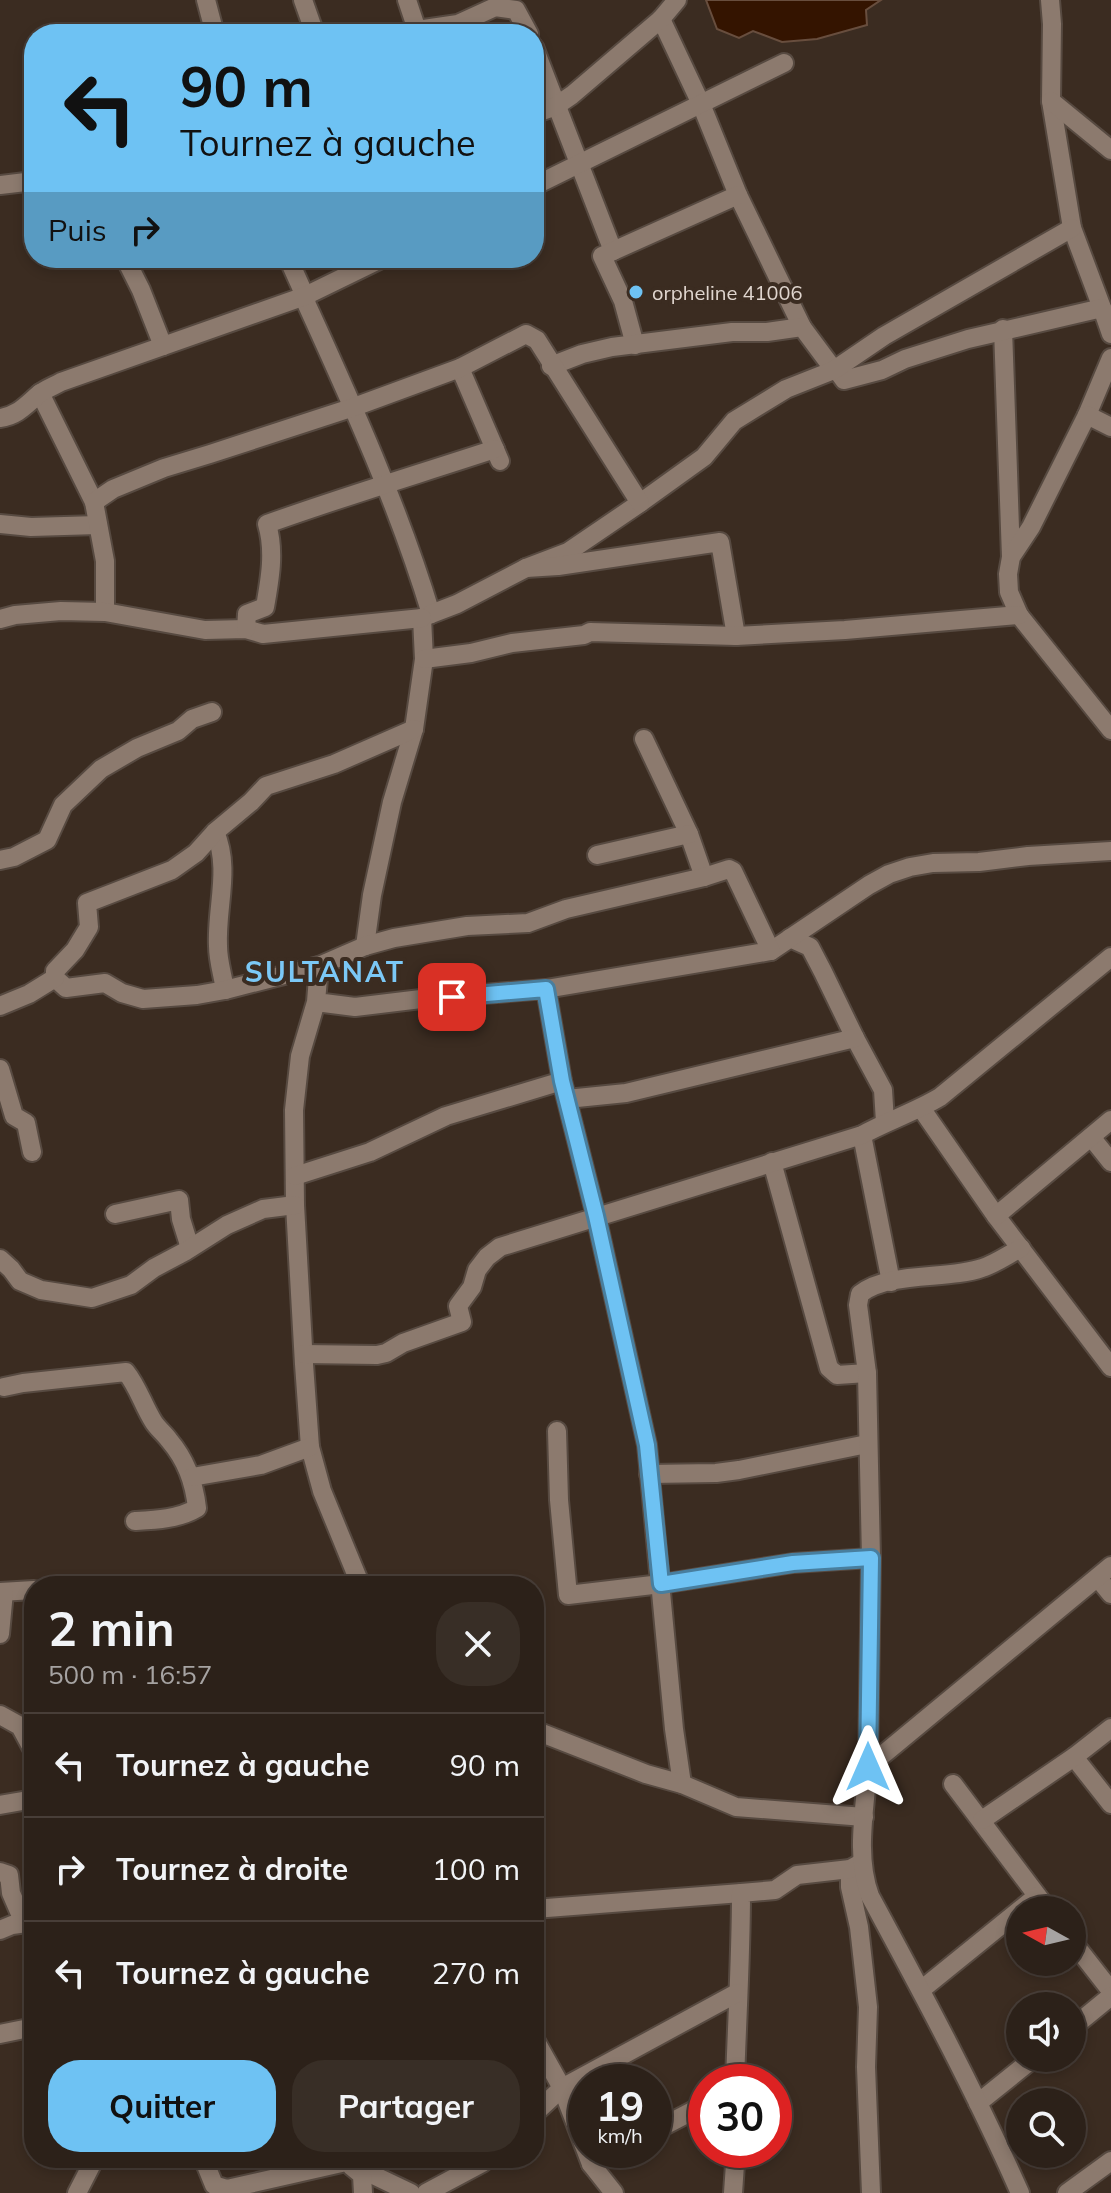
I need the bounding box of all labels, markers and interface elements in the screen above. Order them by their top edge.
text: 90 m [180,51,313,121]
icon: left [48,56,152,160]
text: Tournez à gauche [180,120,476,165]
icon: right [123,208,167,252]
text: Puis [48,211,107,249]
place label: orpheline 41006 [652,280,803,305]
marker: orpheline 41006 [627,283,645,301]
district label: SULTANAT [245,954,405,989]
pin [418,963,486,1031]
icon: arrive [430,975,474,1019]
text: 2 min [48,1598,175,1658]
button: close [436,1602,520,1686]
text: 500 m · 16:57 [48,1658,212,1691]
position arrow [826,1725,910,1809]
icon: left [48,1743,92,1787]
text: Tournez à gauche [116,1746,370,1784]
text: 90 m [450,1746,520,1784]
icon: right [48,1847,92,1891]
text: Tournez à droite [116,1850,348,1888]
text: 100 m [432,1850,520,1888]
north arrow [1006,1896,1086,1976]
map controls [1006,1896,1086,2168]
icon: left [48,1951,92,1995]
text: Tournez à gauche [116,1954,370,1992]
text: 270 m [432,1954,520,1992]
button: sound [1006,1992,1086,2072]
button: Quitter [48,2060,276,2152]
button: Partager [292,2060,520,2152]
speed limit sign: 30 [688,2064,792,2168]
text: 19 [596,2081,644,2131]
button: search [1006,2088,1086,2168]
text: km/h [597,2123,643,2148]

